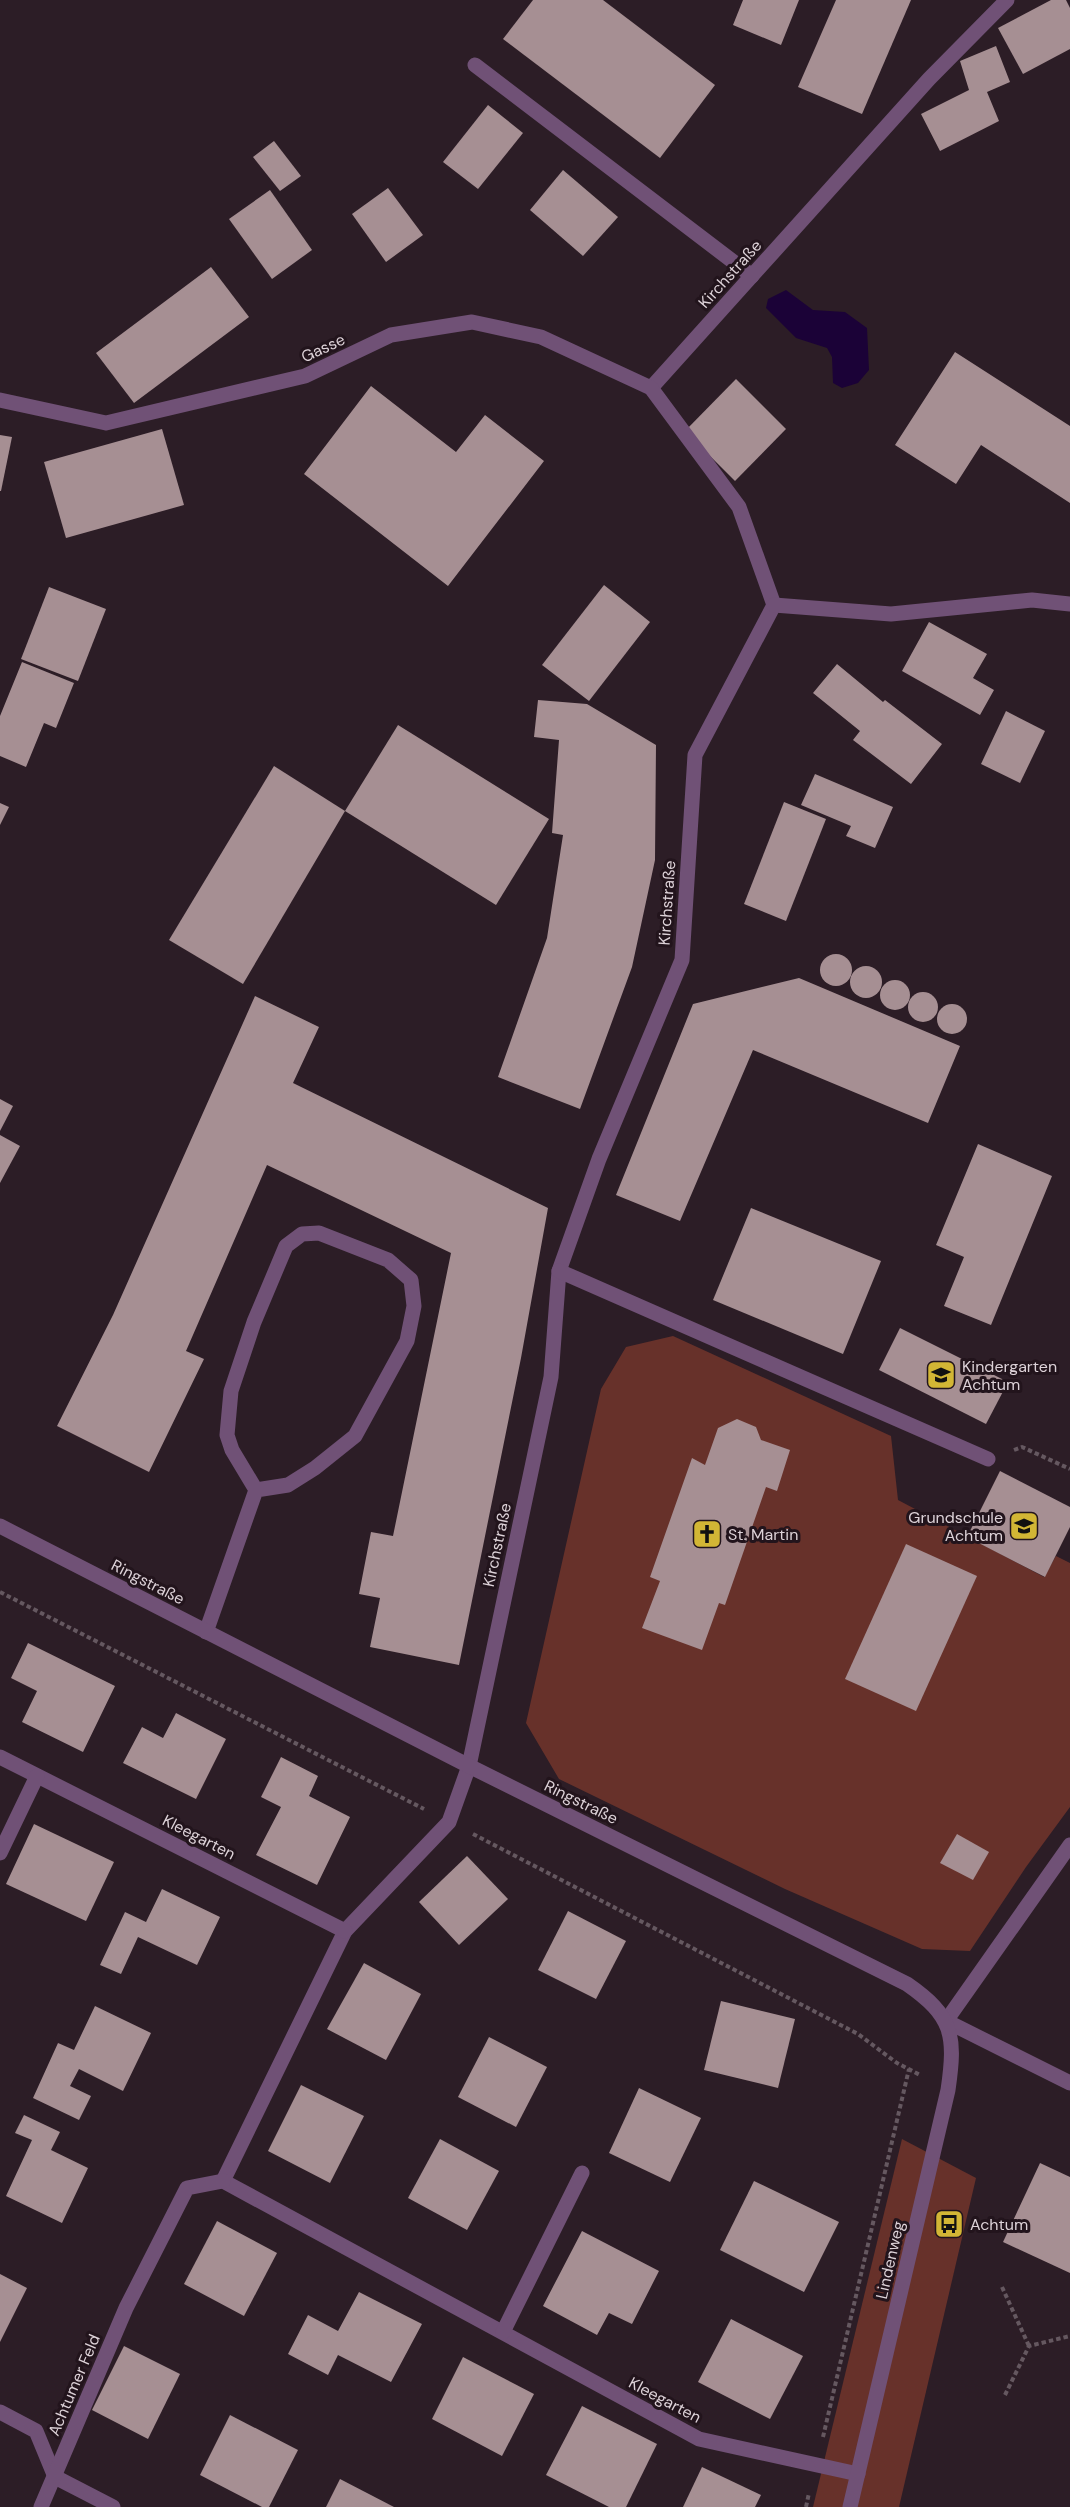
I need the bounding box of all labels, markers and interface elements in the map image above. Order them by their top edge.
street label: Kirchstraße [694,235,766,313]
street label: Gasse [298,329,348,367]
street label: Kirchstraße [654,860,680,946]
place label: Kindergarten Achtum [962,1356,1057,1395]
school or university icon: Kindergarten Achtum [925,1359,957,1391]
street label: Kirchstraße [478,1501,516,1589]
place label: Grundschule Achtum [908,1507,1003,1546]
school or university icon: Grundschule Achtum [1008,1510,1040,1542]
church icon: St. Martin [691,1518,723,1550]
place label: St. Martin [728,1524,798,1545]
street label: Ringstraße [108,1555,188,1609]
street label: Ringstraße [541,1775,621,1829]
street label: Kleegarten [159,1810,239,1864]
bus stop icon: Achtum [933,2208,965,2240]
place label: Achtum [970,2214,1028,2235]
street label: Lindenweg [871,2219,909,2301]
street label: Achtumer Feld [43,2331,105,2439]
street label: Kleegarten [625,2372,705,2428]

